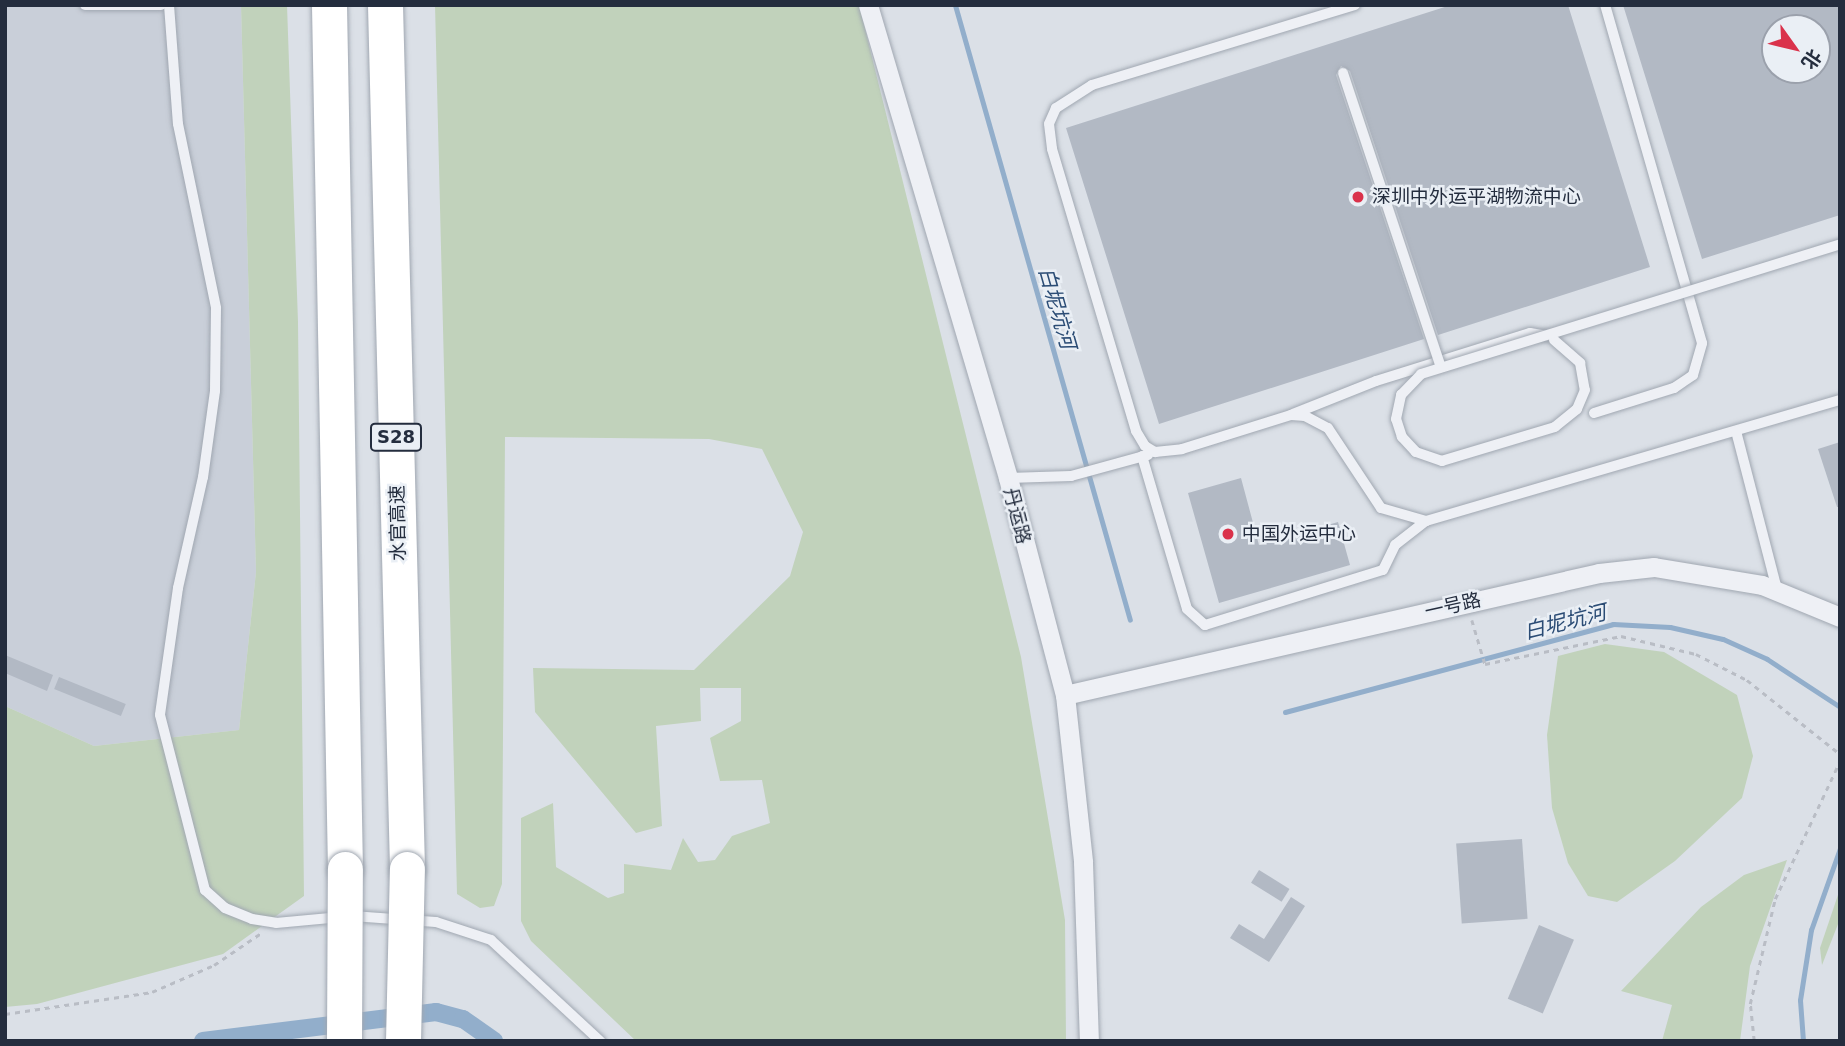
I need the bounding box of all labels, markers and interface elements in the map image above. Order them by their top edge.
north arrow [1761,14,1831,84]
text: 北 [1797,46,1826,74]
place label: 深圳中外运平湖物流中心 [1372,186,1581,208]
marker: 深圳中外运平湖物流中心 [1350,189,1366,205]
water label: 白坭坑河 [1033,264,1081,352]
road number: S28 [370,422,422,452]
street label: 水官高速 [386,485,410,561]
street label: 丹运路 [999,486,1035,546]
place label: 中国外运中心 [1242,523,1356,545]
marker: 中国外运中心 [1220,526,1236,542]
street label: 一号路 [1423,588,1483,624]
water label: 白坭坑河 [1521,600,1609,644]

